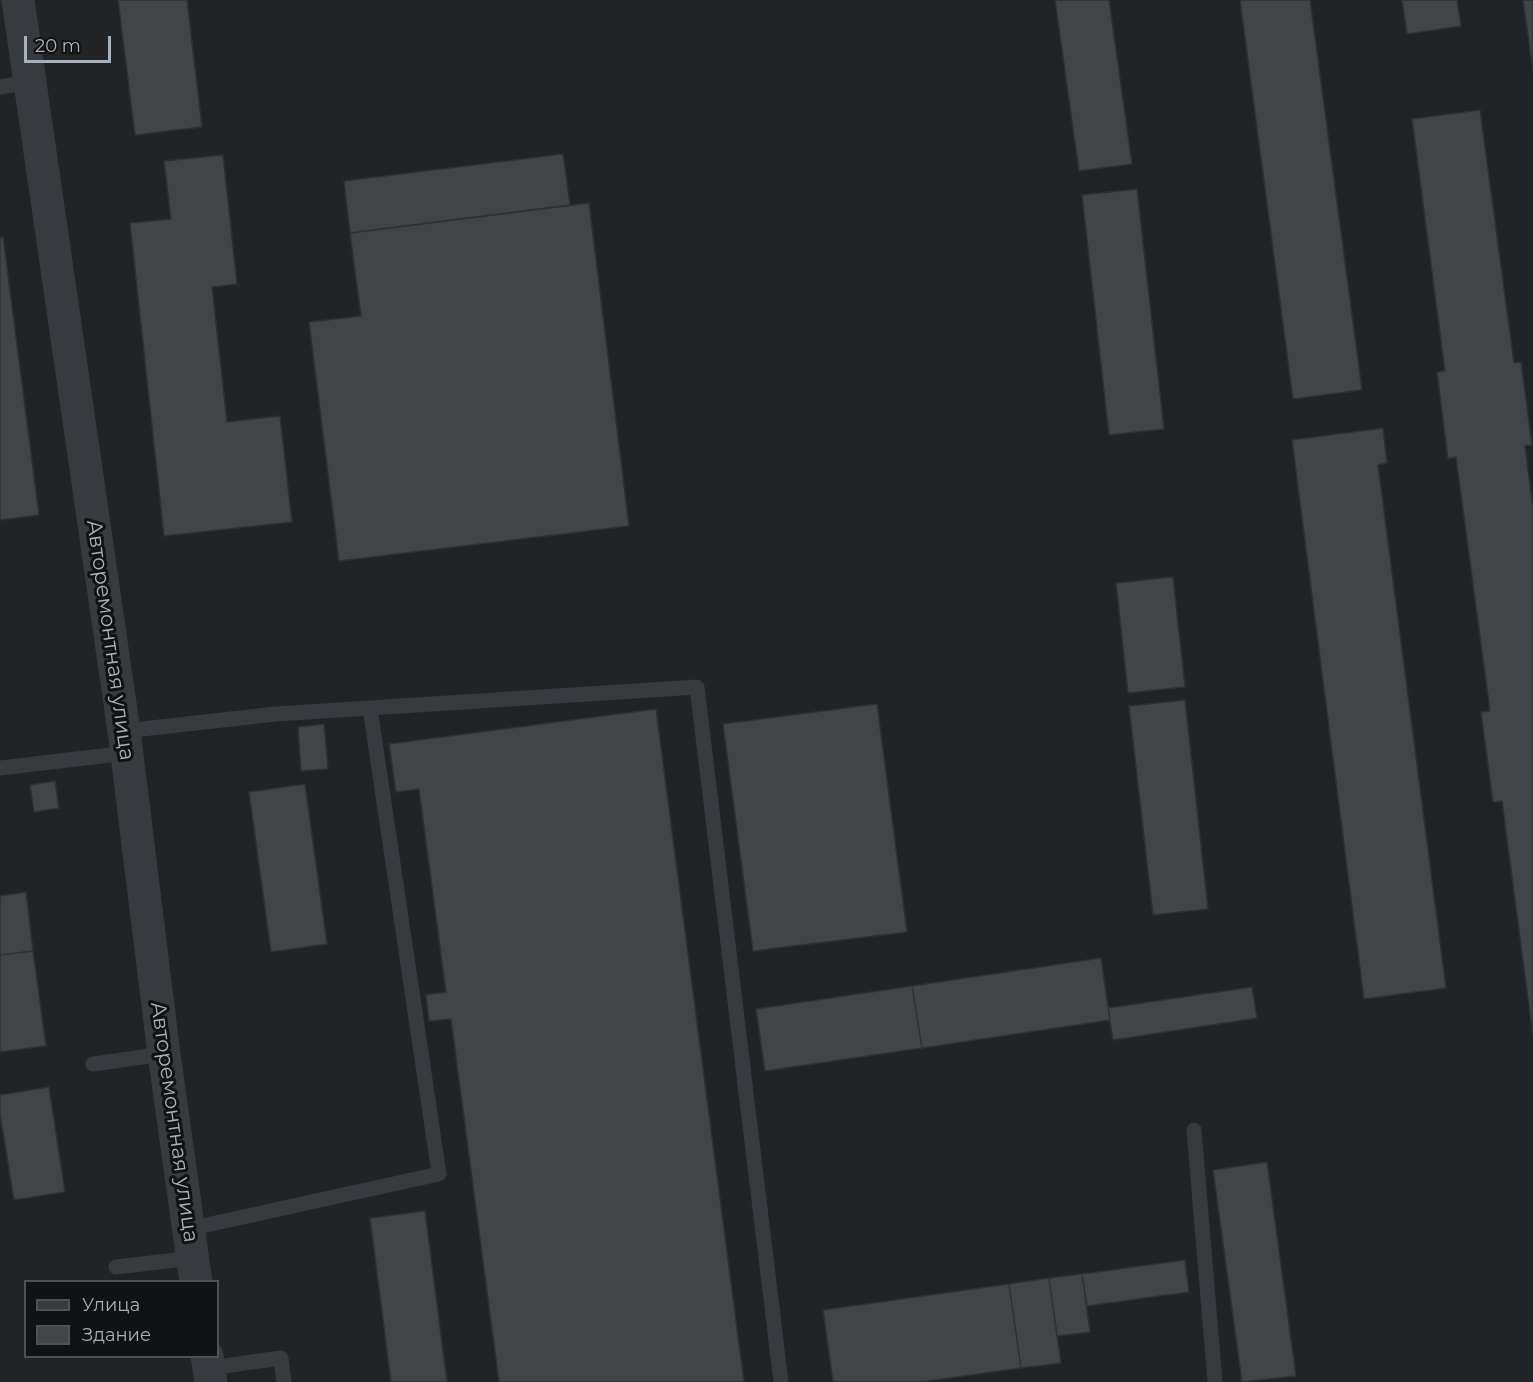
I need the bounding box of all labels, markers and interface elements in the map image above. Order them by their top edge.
scale bar [27,24,114,62]
text: 20 m [35,35,81,57]
street label: Авторемонтная улица [81,518,139,762]
street label: Авторемонтная улица [145,1000,203,1244]
legend [24,1280,219,1358]
text: Улица [82,1294,140,1316]
text: Здание [82,1324,151,1346]

